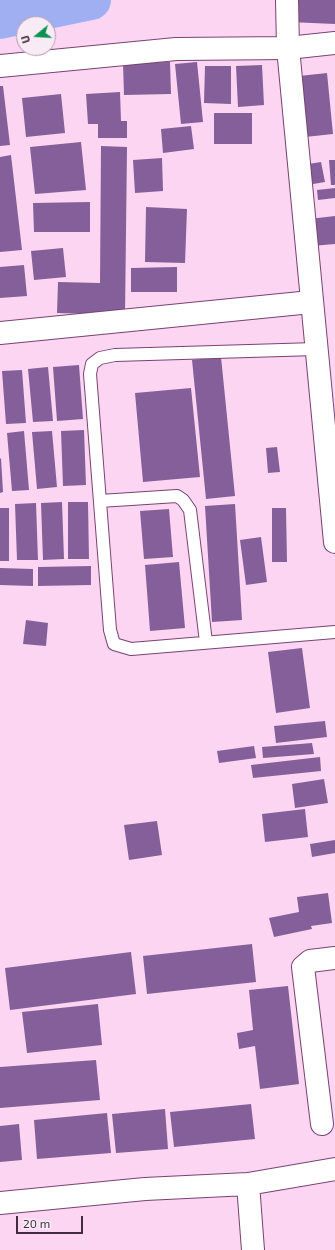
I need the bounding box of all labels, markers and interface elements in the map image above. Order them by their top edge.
north arrow [16,16,56,56]
text: U [18,34,32,45]
scale bar [18,1208,85,1234]
text: 20 m [23,1216,50,1230]

